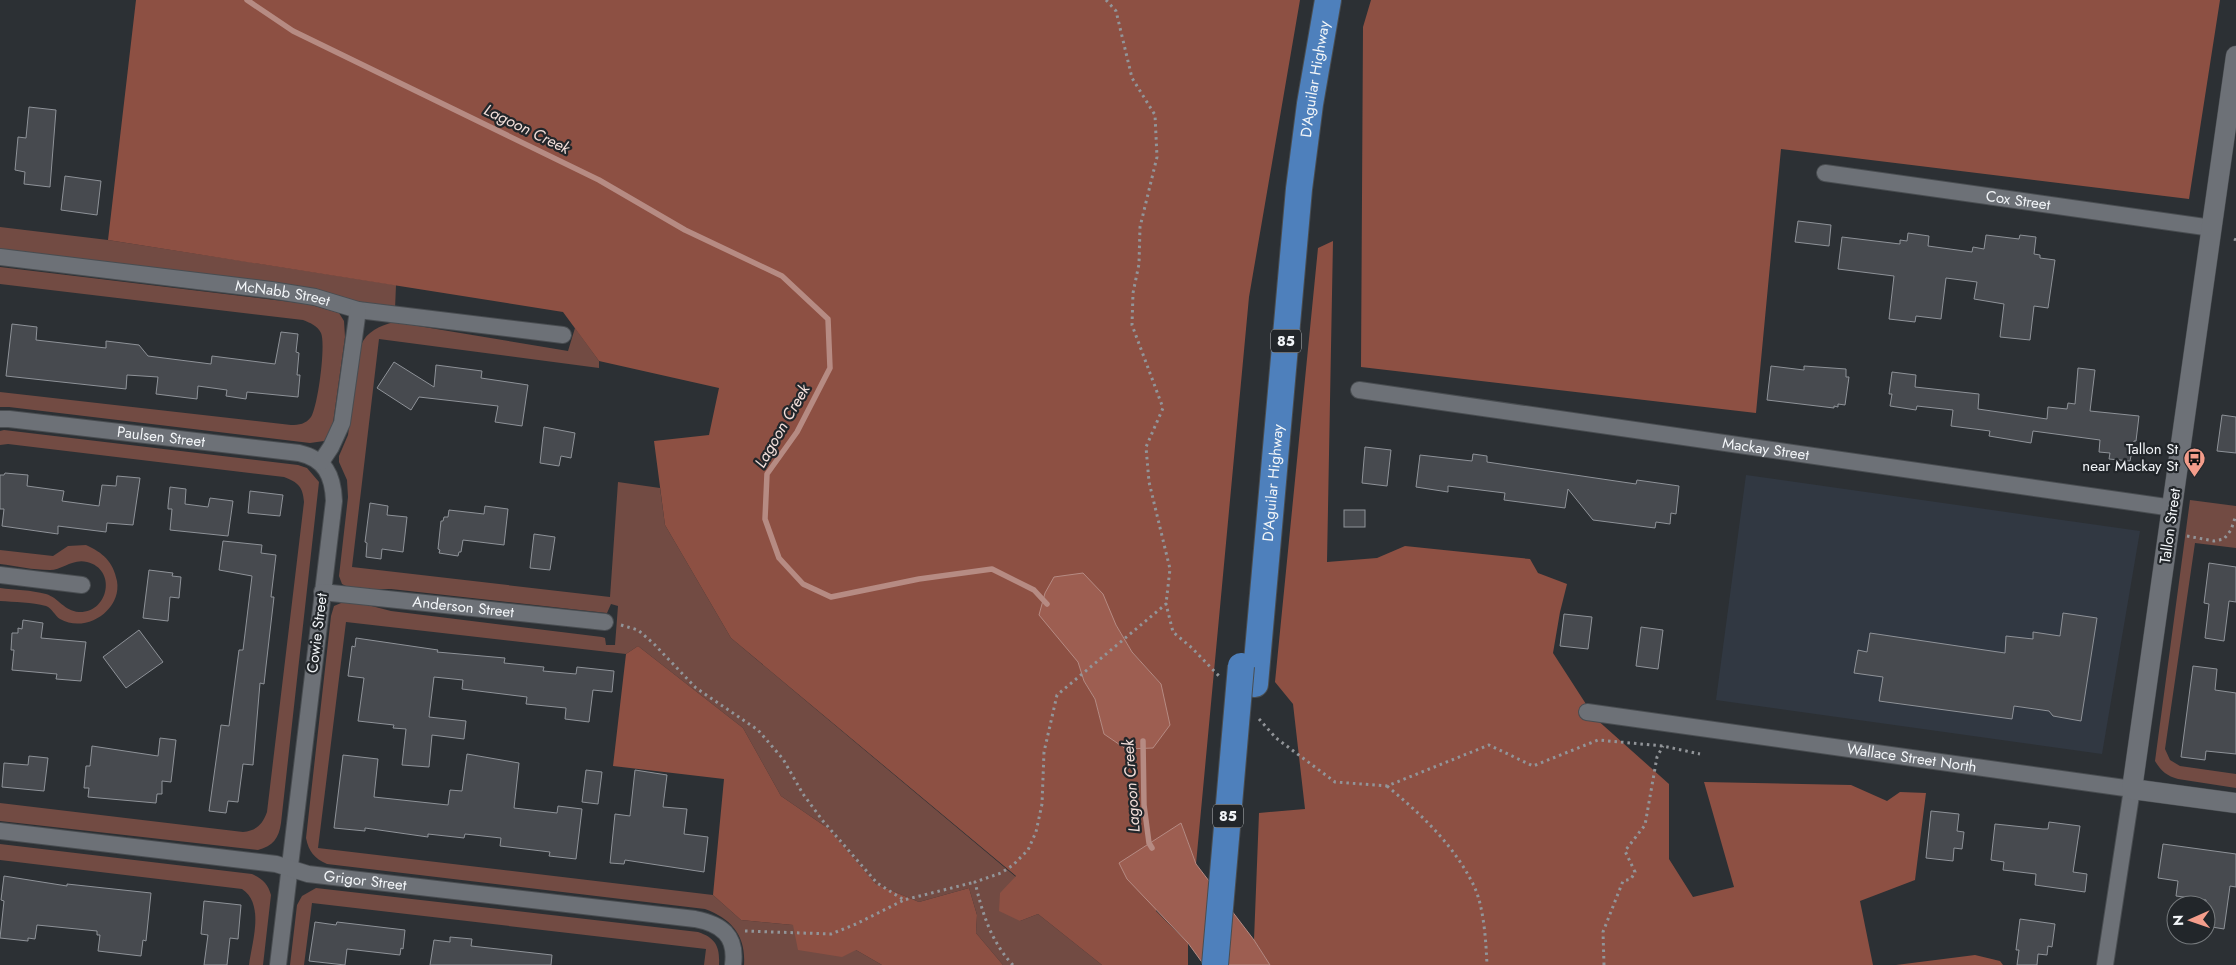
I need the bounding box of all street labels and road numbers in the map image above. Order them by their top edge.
street label: D'Aguilar Highway [1295,19,1335,139]
street label: Cox Street [1984,185,2052,216]
street label: McNabb Street [234,275,333,312]
road number: 85 [1271,330,1301,352]
street label: Paulsen Street [116,421,207,453]
street label: D'Aguilar Highway [1257,423,1289,542]
street label: Mackay Street [1721,432,1811,466]
street label: Tallon Street [2154,486,2186,565]
street label: Cowie Street [301,591,333,674]
street label: Anderson Street [411,591,515,623]
street label: Wallace Street North [1845,738,1978,778]
road number: 85 [1213,804,1243,828]
street label: Grigor Street [323,865,408,896]

